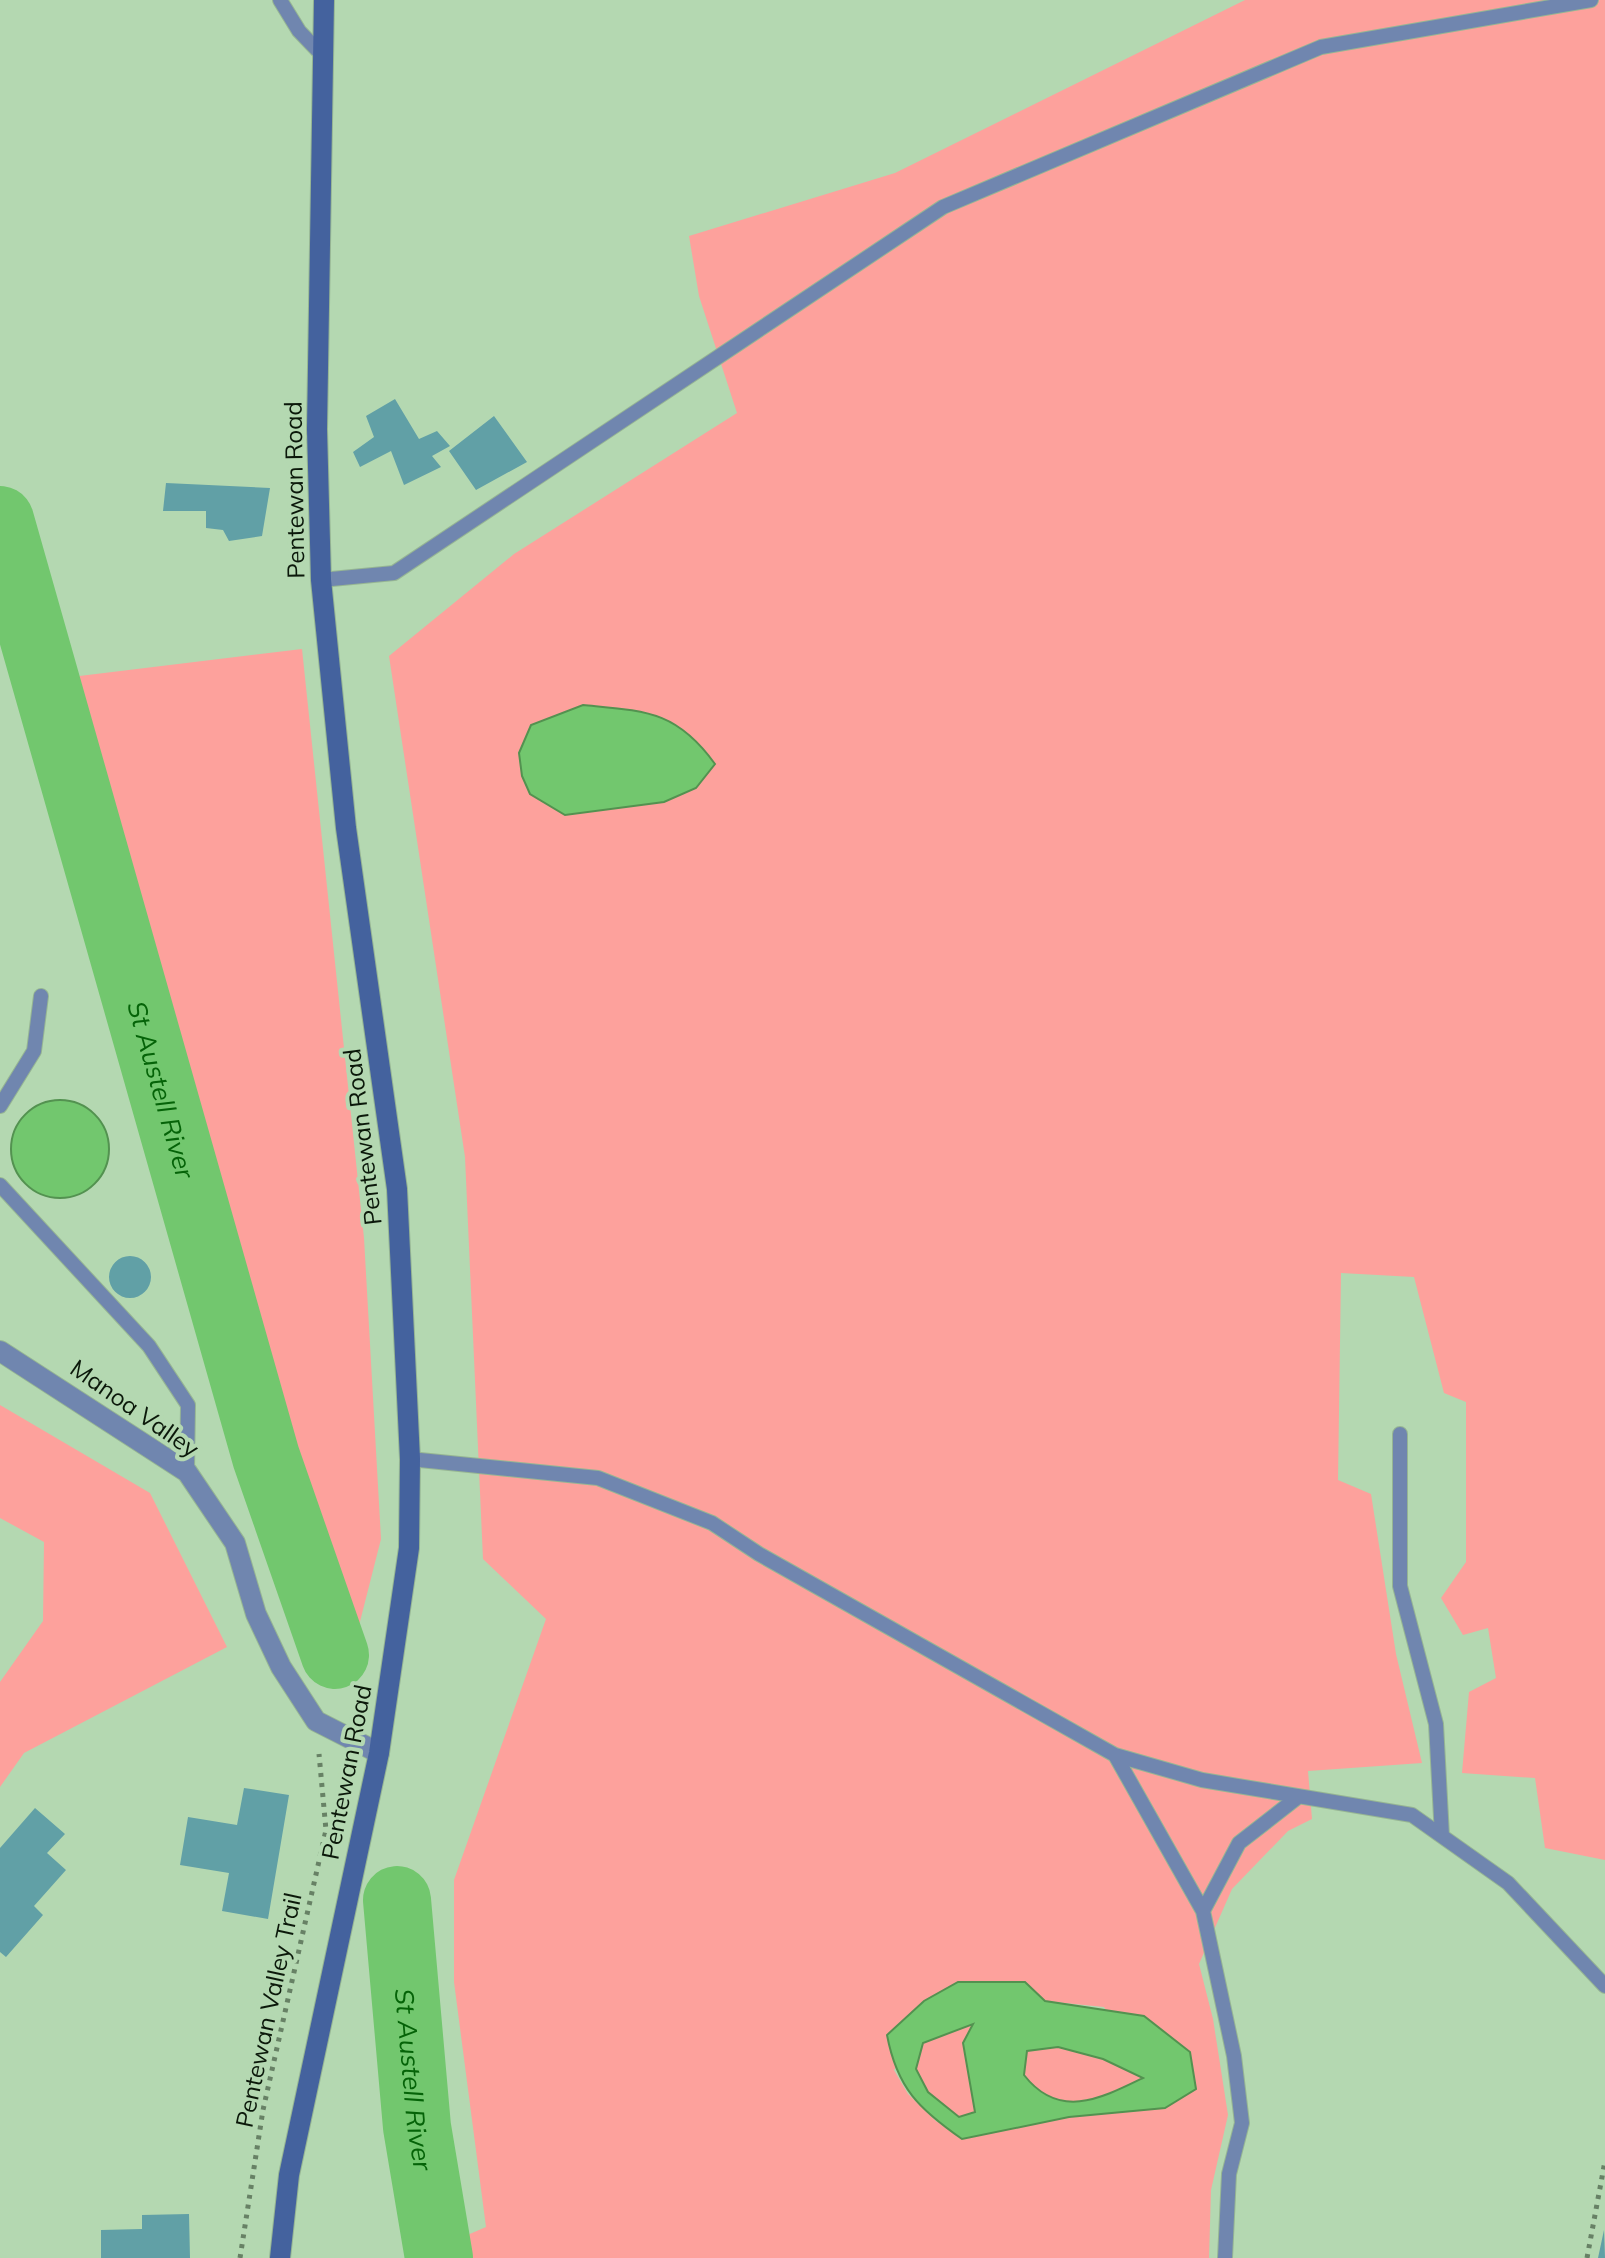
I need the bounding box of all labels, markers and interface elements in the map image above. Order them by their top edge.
street label: Pentewan Road [277,401,311,579]
water label: St Austell River [121,997,203,1183]
street label: Pentewan Road [336,1047,388,1227]
street label: Manoa Valley [65,1353,205,1464]
street label: Pentewan Road [314,1682,378,1862]
street label: Pentewan Valley Trail [228,1890,308,2130]
water label: St Austell River [388,1987,441,2174]

